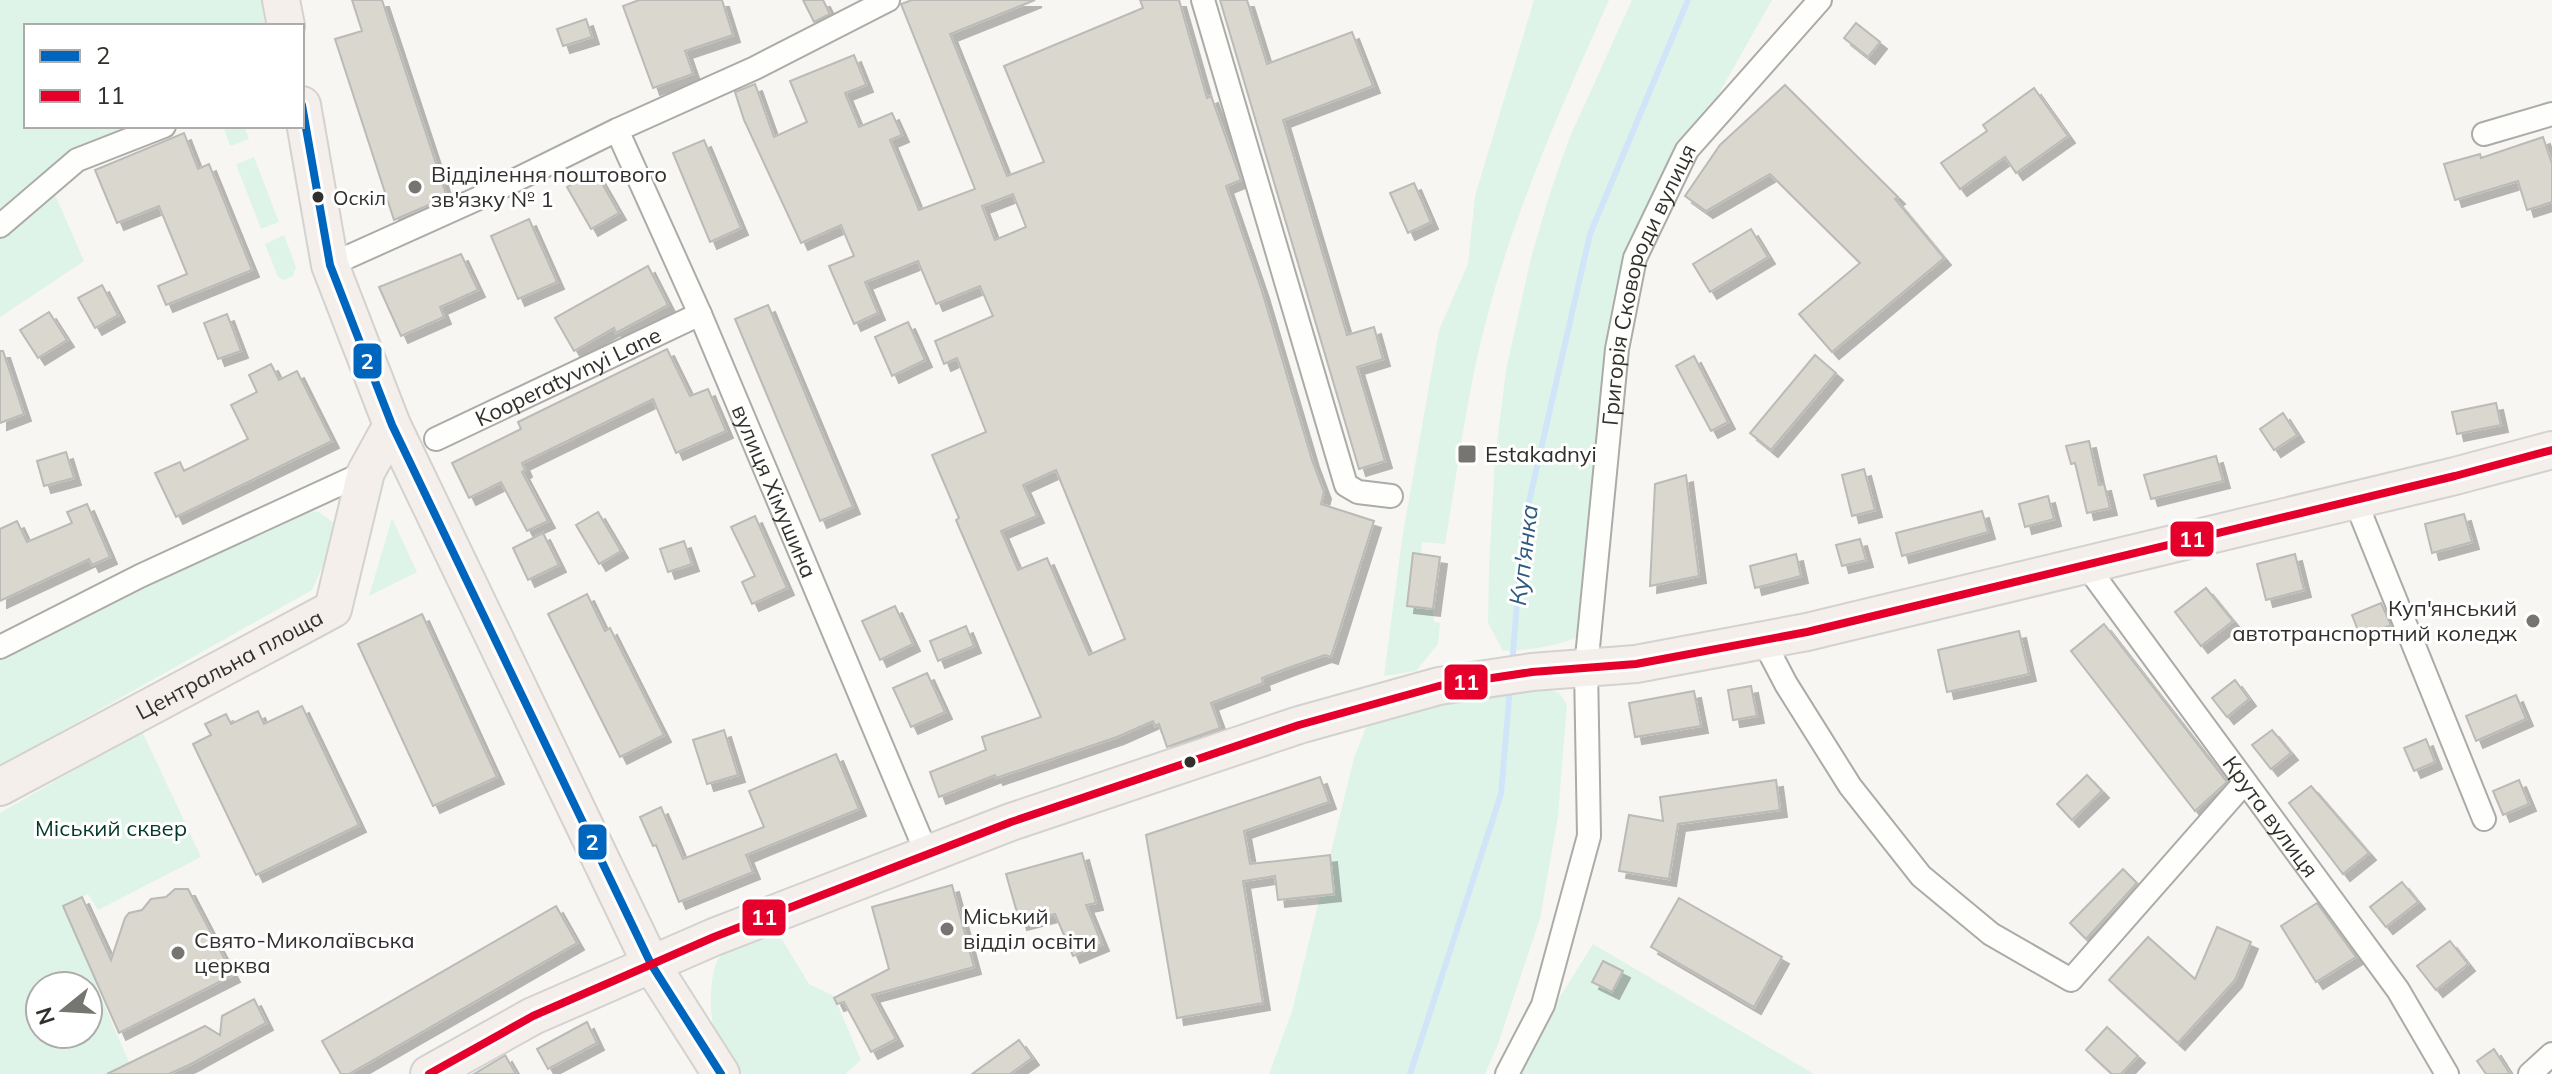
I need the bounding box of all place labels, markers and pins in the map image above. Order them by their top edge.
place label: Відділення поштового зв'язку № 1 [431,160,667,213]
marker: Відділення поштового зв'язку № 1 [406,178,424,196]
place label: Оскіл [333,185,386,210]
marker: Оскіл [310,189,326,205]
place label: Estakadnyi [1485,440,1597,468]
marker: Estakadnyi [1456,443,1478,465]
place label: Куп'янський автотранспортний коледж [2232,594,2517,647]
marker: Куп'янський автотранспортний коледж [2524,612,2542,630]
unlabelled marker [1182,754,1198,770]
place label: Міський відділ освіти [963,902,1096,955]
marker: Міський відділ освіти [938,920,956,938]
place label: Свято-Миколаївська церква [194,926,415,979]
marker: Свято-Миколаївська церква [169,944,187,962]

